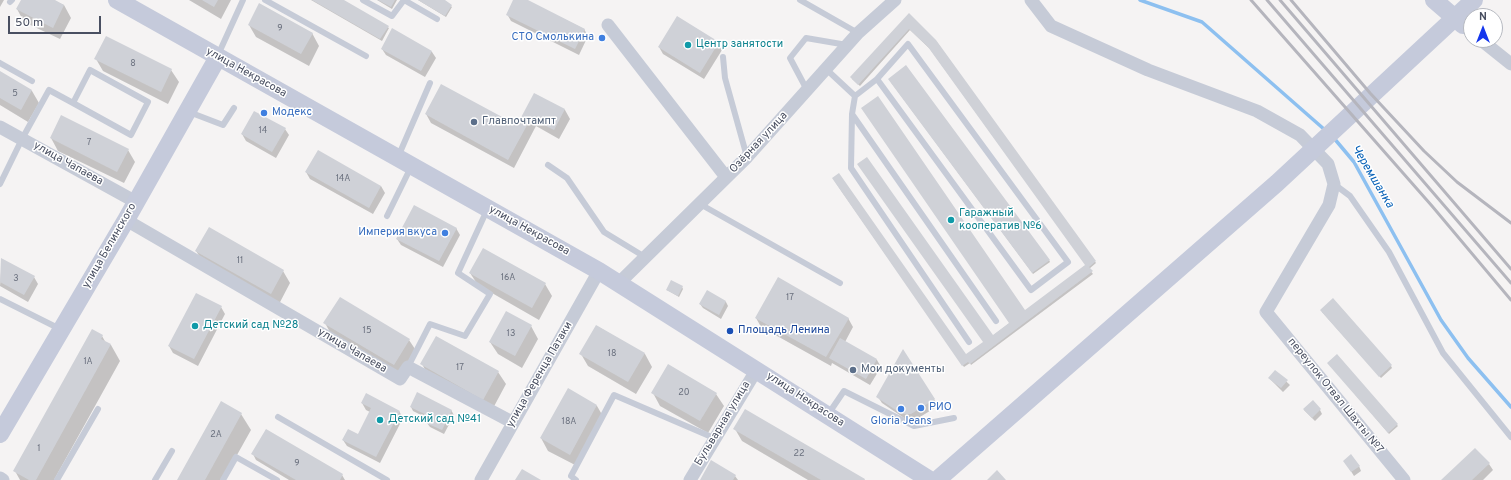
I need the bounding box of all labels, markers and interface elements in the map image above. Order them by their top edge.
scale bar [10,8,103,34]
north arrow [1463,8,1503,48]
text: N [1479,10,1487,24]
text: 50 m [15,15,43,31]
house number: 9 [277,24,283,34]
place label: СТО Смолькина [512,31,594,45]
marker: СТО Смолькина [597,33,607,43]
place label: Центр занятости [696,38,783,52]
marker: Центр занятости [683,40,693,50]
street label: улица Некрасова [203,45,289,101]
house number: 8 [130,59,136,69]
house number: 5 [12,89,18,99]
place label: Модекс [272,106,312,120]
marker: Модекс [259,108,269,118]
street label: Озёрная улица [727,110,791,176]
place label: Главпочтампт [482,115,556,129]
marker: Главпочтампт [469,117,479,127]
house number: 14 [259,126,267,136]
house number: 7 [87,138,91,148]
street label: улица Чапаева [31,139,105,189]
water label: Черемшанка [1348,143,1396,211]
house number: 14А [336,174,350,184]
street label: улица Белинского [80,201,140,291]
street label: улица Некрасова [486,203,572,259]
place label: Гаражный кооператив №6 [959,207,1042,233]
marker: Гаражный кооператив №6 [946,215,956,225]
place label: Империя вкуса [358,226,437,240]
marker: Империя вкуса [440,228,450,238]
house number: 11 [237,256,243,266]
house number: 16А [501,273,515,283]
house number: 3 [13,274,19,284]
house number: 17 [786,293,794,303]
place label: Детский сад №28 [203,319,299,333]
street label: улица Ференца Патаки [504,320,576,430]
marker: Детский сад №28 [190,321,200,331]
place label: Площадь Ленина [738,324,830,338]
street label: улица Чапаева [315,326,389,376]
house number: 15 [363,326,371,336]
marker: Площадь Ленина [725,326,735,336]
house number: 13 [507,329,515,339]
street label: переулок Отвал Шахты №7 [1284,336,1386,456]
house number: 18 [608,349,616,359]
house number: 1А [83,357,93,367]
house number: 17 [456,363,464,373]
place label: Мои документы [861,363,944,377]
marker: Мои документы [848,365,858,375]
street label: улица Некрасова [764,370,846,430]
street label: Бульварная улица [693,379,753,469]
house number: 20 [678,388,690,398]
place label: РИО [929,401,952,415]
marker: РИО [916,403,926,413]
marker: Gloria Jeans [896,404,906,414]
place label: Детский сад №41 [388,413,481,427]
marker: Детский сад №41 [375,415,385,425]
place label: Gloria Jeans [870,415,932,429]
house number: 18А [562,417,576,427]
house number: 2А [210,430,222,440]
house number: 1 [37,444,41,454]
house number: 22 [793,449,805,459]
house number: 9 [294,459,300,469]

